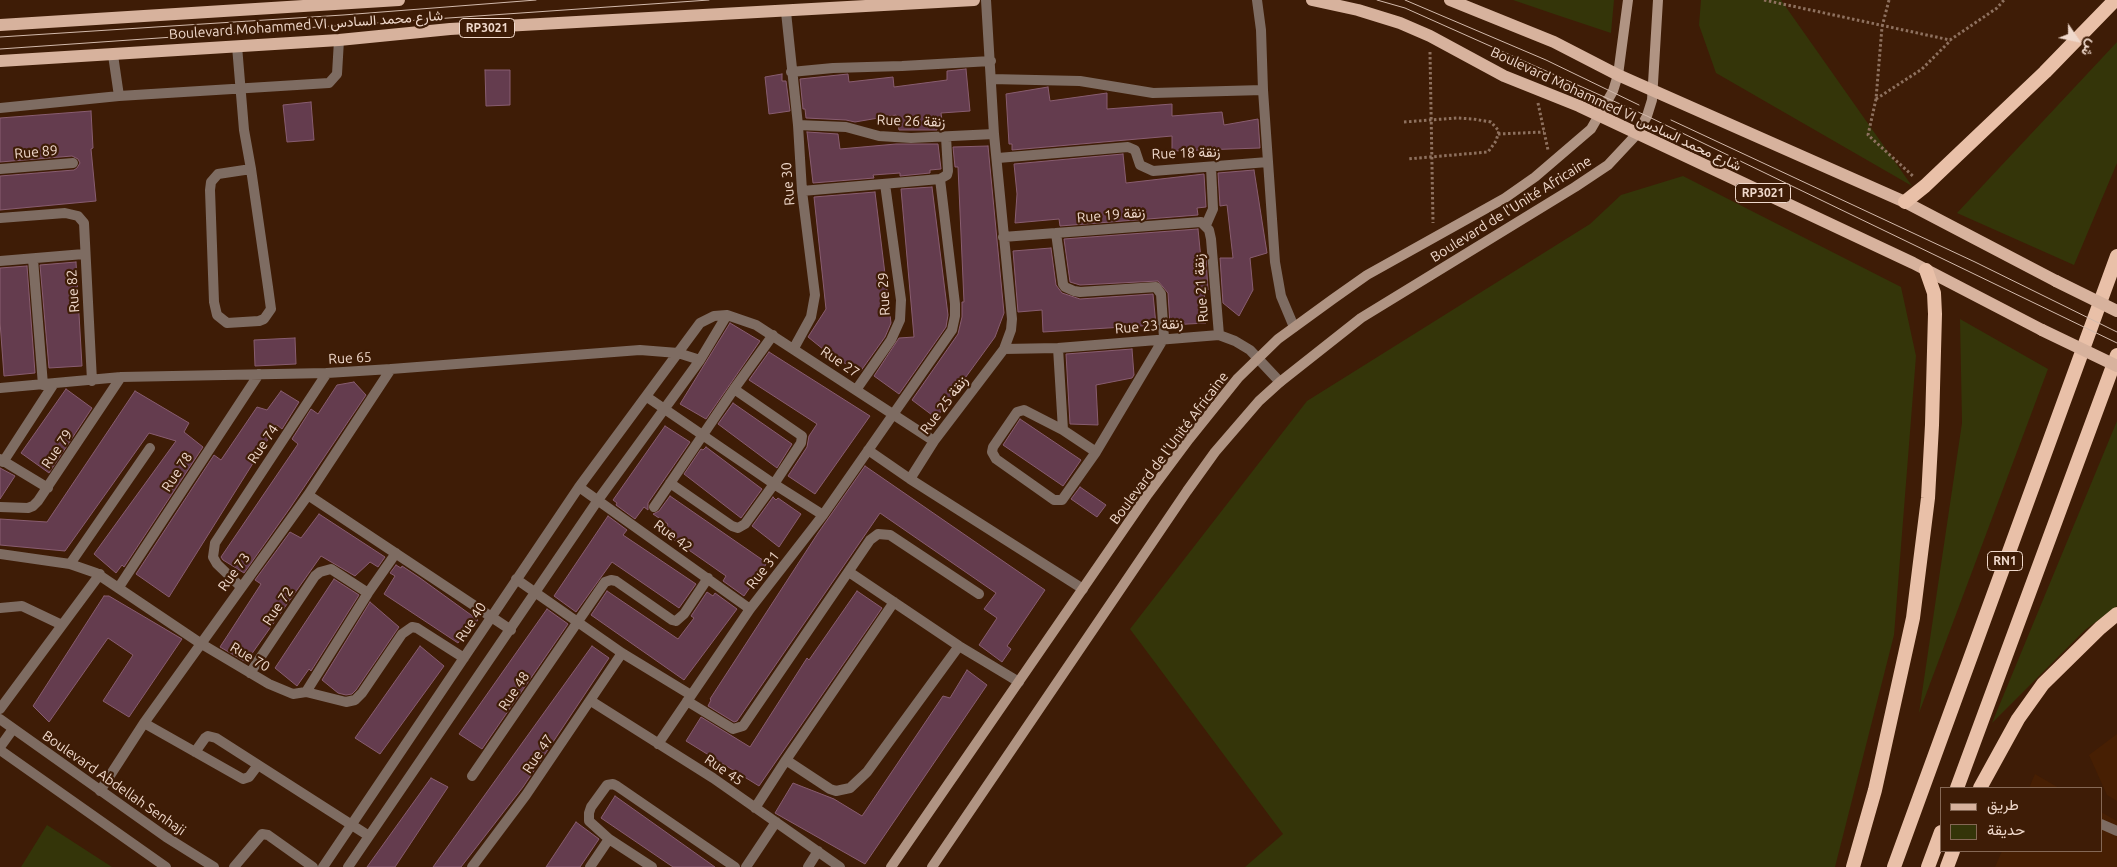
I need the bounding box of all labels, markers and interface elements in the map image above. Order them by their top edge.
street label: Boulevard Mohammed VI شارع محمد السادس [168,7,444,43]
north arrow [2052,15,2102,65]
road number: RP3021 [460,18,514,38]
text: ش [2078,37,2101,60]
street label: Boulevard Mohammed VI شارع محمد السادس [1488,43,1744,175]
street label: Rue 26 زنقة [876,111,946,131]
street label: Rue 89 [14,142,58,162]
street label: Rue 18 زنقة [1151,143,1221,163]
street label: Boulevard de l'Unité Africaine [1427,152,1595,266]
street label: Rue 30 [778,162,798,206]
road number: RP3021 [1736,184,1790,202]
street label: Rue 19 زنقة [1076,204,1146,226]
street label: Rue 21 زنقة [1190,253,1212,323]
street label: Rue 82 [63,269,83,313]
street label: Rue 29 [874,272,894,316]
street label: Rue 23 زنقة [1114,315,1184,337]
street label: Rue 27 [817,343,863,381]
street label: Rue 65 [328,348,372,368]
street label: Boulevard de l'Unité Africaine [1106,368,1232,528]
street label: Rue 25 زنقة [917,373,971,437]
street label: Rue 74 [244,421,282,467]
street label: Rue 79 [38,426,76,472]
street label: Rue 78 [158,449,196,495]
street label: Rue 42 [650,516,696,556]
street label: Rue 31 [743,548,783,592]
street label: Rue 73 [214,549,254,595]
road number: RN1 [1988,552,2022,570]
street label: Rue 72 [259,583,297,629]
street label: Rue 40 [452,599,490,645]
street label: Rue 70 [227,639,273,675]
street label: Rue 48 [495,668,533,714]
street label: Boulevard Abdellah Senhaji [39,727,189,839]
street label: Rue 47 [519,731,557,777]
street label: Rue 45 [701,751,747,789]
legend [1940,787,2102,852]
text: طريق [1987,796,2019,813]
text: حديقة [1987,821,2025,838]

